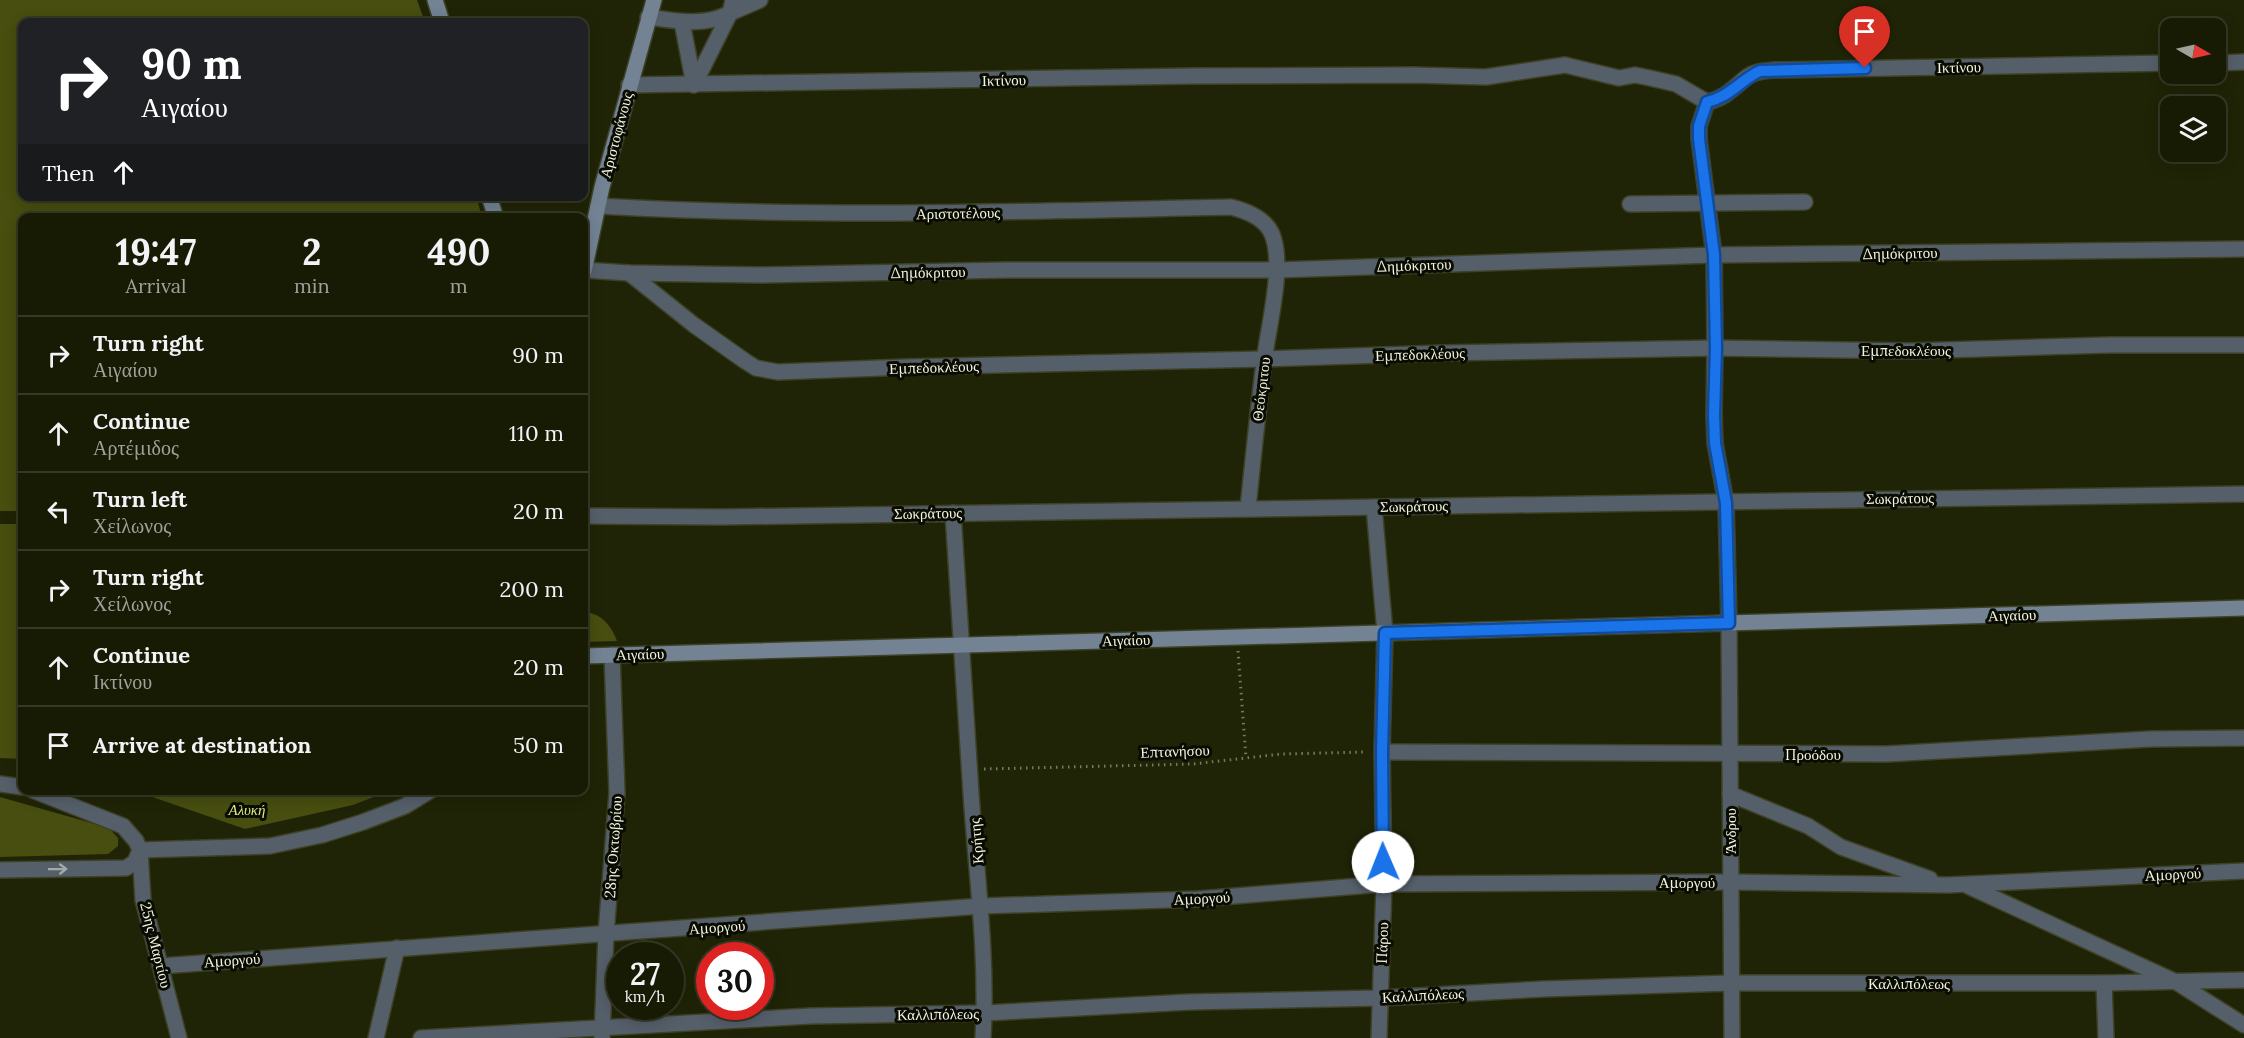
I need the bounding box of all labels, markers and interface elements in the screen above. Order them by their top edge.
pin [1839,6,1890,68]
icon: arrive [1848,15,1881,48]
north arrow [2160,18,2226,84]
map controls [2160,18,2226,162]
text: 90 m [141,37,242,91]
icon: right [42,42,120,120]
street label: Ικτίνου [1937,57,1981,77]
street label: Ικτίνου [982,70,1026,90]
text: Αιγαίου [141,90,228,124]
street label: Αριστοφάνους [595,90,637,180]
button: layers [2160,96,2226,162]
icon: ahead [107,156,140,189]
text: Then [42,159,95,187]
street label: Αριστοτέλους [916,203,1000,223]
text: 19:47 [116,229,196,275]
text: 2 [302,229,321,275]
text: 490 [427,229,490,275]
street label: Δημόκριτου [1862,243,1938,263]
street label: Δημόκριτου [1376,254,1452,276]
street label: Δημόκριτου [890,262,966,282]
text: Arrival [125,273,187,298]
text: min [294,273,330,298]
text: m [450,273,468,298]
text: Turn right [93,329,204,357]
icon: right [42,339,75,372]
text: 90 m [512,341,564,369]
street label: Εμπεδοκλέους [1861,341,1951,360]
street label: Εμπεδοκλέους [1375,343,1465,365]
street label: Εμπεδοκλέους [889,356,979,378]
street label: Θεόκριτου [1248,356,1274,422]
text: Αιγαίου [93,357,157,382]
text: Continue [93,407,190,435]
icon: ahead [42,417,75,450]
text: 110 m [509,419,564,447]
text: Αρτέμιδος [93,435,179,460]
text: Turn left [93,485,187,513]
street label: Σωκράτους [1866,488,1934,508]
icon: left [42,495,75,528]
street label: Σωκράτους [1380,496,1448,516]
text: 20 m [513,497,564,525]
street label: Σωκράτους [894,503,962,523]
text: Χείλωνος [93,513,171,538]
text: Turn right [93,563,204,591]
icon: right [42,573,75,606]
text: 200 m [499,575,564,603]
text: Χείλωνος [93,591,171,616]
street label: Αιγαίου [1988,605,2036,625]
street label: Αιγαίου [1102,630,1150,650]
text: Continue [93,641,190,669]
street label: Αιγαίου [616,644,664,664]
icon: ahead [42,651,75,684]
text: 20 m [513,653,564,681]
text: Ικτίνου [93,669,152,694]
icon: arrive [42,729,75,762]
text: Arrive at destination [93,731,311,759]
text: 50 m [513,731,564,759]
street label: Επτανήσου [1140,740,1210,762]
street label: Προόδου [1785,745,1841,764]
street label: 28ης Οκτωβρίου [600,795,626,899]
park label: Αλυκή [228,800,265,819]
street label: Άνδρου [1721,808,1740,854]
street label: Κρήτης [965,817,987,865]
position arrow [1351,830,1415,894]
one-way arrow [48,863,68,875]
street label: Αμοργού [2144,863,2202,885]
street label: Αμοργού [1659,873,1715,892]
street label: Αμοργού [1173,887,1231,909]
street label: 25ης Μαρτίου [136,900,176,990]
street label: Αμοργού [688,916,746,938]
street label: Πάρου [1372,922,1392,964]
speed limit sign: 30 [696,942,774,1020]
street label: Αμοργού [203,949,261,971]
text: 27 [630,955,660,993]
street label: Καλλιπόλεως [1868,974,1950,993]
street label: Καλλιπόλεως [1382,983,1465,1007]
text: km/h [625,987,665,1006]
street label: Καλλιπόλεως [897,1004,979,1024]

